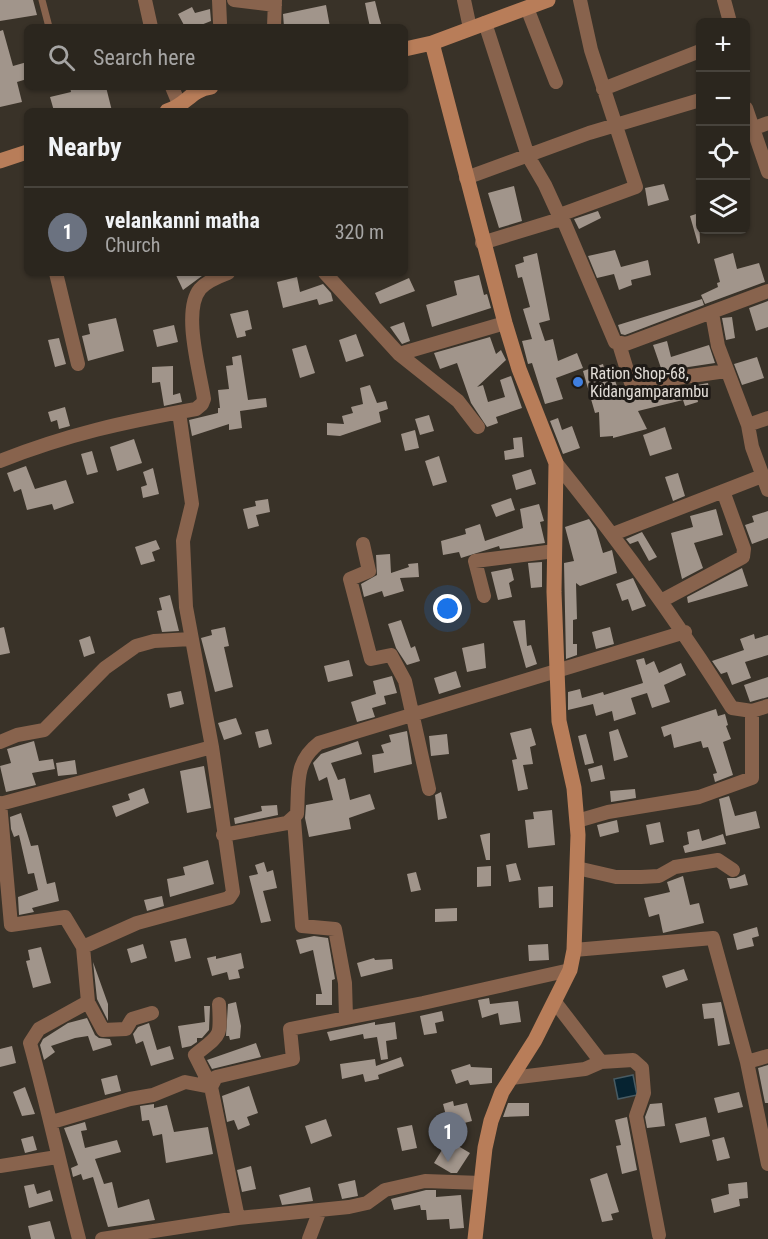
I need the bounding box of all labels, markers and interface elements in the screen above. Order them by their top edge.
map controls [696,18,750,234]
button: + [696,18,750,72]
search box [24,24,408,90]
icon: search [45,41,78,74]
text: Search here [93,45,195,70]
button: − [696,72,750,126]
button: locate [696,126,750,180]
text: Nearby [48,132,122,162]
button: layers [696,180,750,234]
text: velankanni matha [105,208,260,233]
text: 1 [62,220,73,244]
text: 320 m [335,220,384,244]
text: Church [105,233,160,257]
place label: Ration Shop-68, Kidangamparambu [590,364,709,401]
marker: Ration Shop-68, Kidangamparambu [571,375,585,389]
your location [433,594,462,623]
pin: 1 [428,1112,468,1162]

